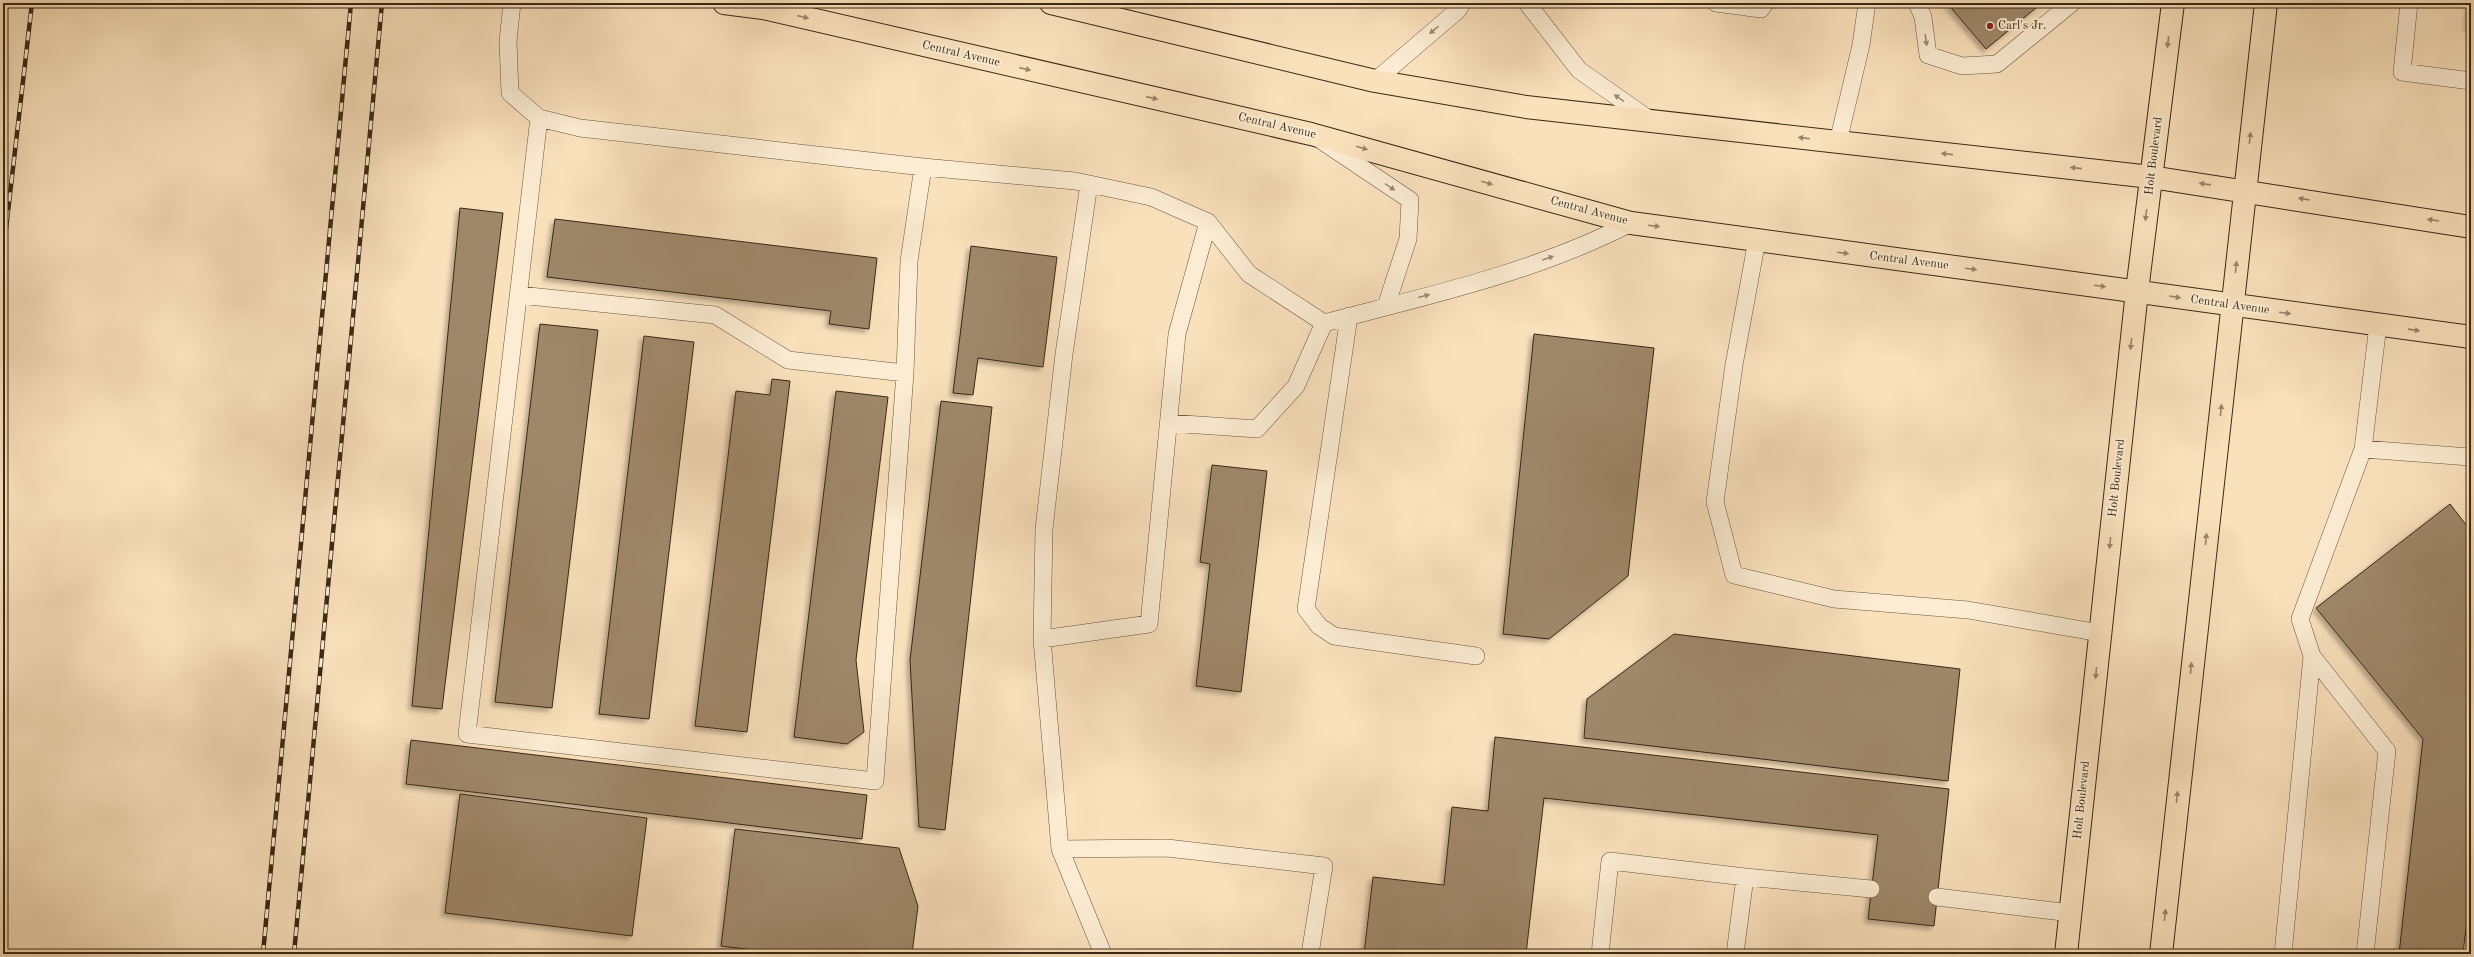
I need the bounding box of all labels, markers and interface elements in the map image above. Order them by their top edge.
one-way arrow [797,15,809,21]
place label: Carl's Jr. [1998,20,2046,32]
marker: Carl's Jr. [1985,21,1995,31]
one-way arrow [1429,26,1440,35]
one-way arrow [1923,34,1929,47]
one-way arrow [2165,36,2171,48]
street label: Central Avenue [921,39,1002,69]
one-way arrow [1019,66,1031,72]
one-way arrow [1613,94,1624,102]
one-way arrow [1146,95,1158,101]
street label: Central Avenue [1237,111,1318,141]
street label: Holt Boulevard [2143,116,2165,196]
one-way arrow [2247,132,2253,144]
one-way arrow [1798,135,1810,141]
one-way arrow [1356,145,1368,151]
one-way arrow [1941,151,1953,157]
one-way arrow [2070,165,2082,172]
one-way arrow [1482,180,1494,186]
one-way arrow [2199,181,2211,187]
one-way arrow [1384,183,1396,190]
street label: Central Avenue [1549,195,1630,227]
one-way arrow [2298,196,2310,202]
one-way arrow [2143,209,2150,221]
one-way arrow [2426,217,2439,223]
one-way arrow [1648,223,1660,229]
one-way arrow [1836,250,1849,256]
street label: Central Avenue [1869,250,1950,272]
one-way arrow [1542,255,1554,261]
one-way arrow [2233,261,2239,273]
one-way arrow [1965,266,1977,272]
one-way arrow [2094,283,2106,289]
one-way arrow [1418,293,1430,299]
one-way arrow [2169,294,2181,300]
street label: Central Avenue [2190,294,2271,317]
one-way arrow [2279,310,2291,316]
one-way arrow [2408,327,2420,333]
one-way arrow [2128,338,2134,350]
one-way arrow [2217,404,2224,416]
street label: Holt Boulevard [2107,438,2127,518]
one-way arrow [2203,533,2209,545]
one-way arrow [2106,537,2113,549]
one-way arrow [2188,662,2195,674]
one-way arrow [2093,666,2099,679]
street label: Holt Boulevard [2072,760,2092,840]
one-way arrow [2174,791,2180,804]
one-way arrow [2161,909,2168,921]

